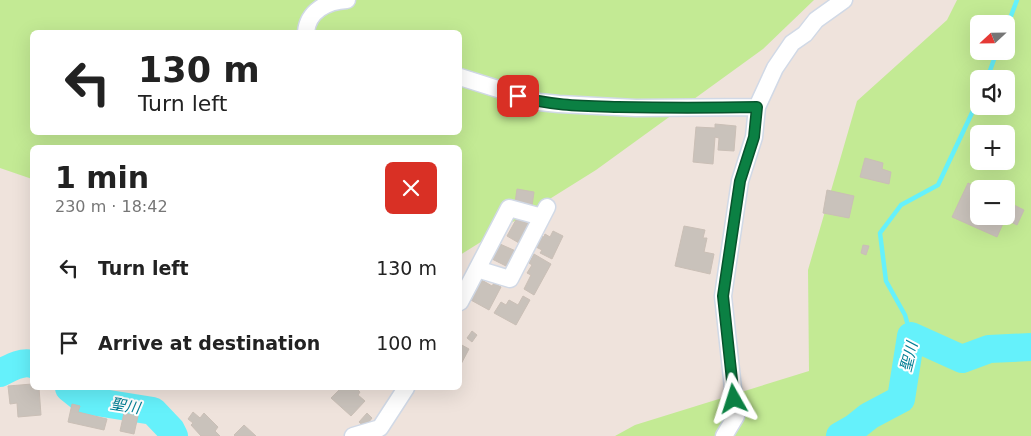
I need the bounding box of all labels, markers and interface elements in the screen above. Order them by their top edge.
north arrow [970,15,1015,60]
map controls [970,15,1015,225]
icon: left [55,50,120,115]
text: 130 m [138,50,260,90]
button: sound [970,70,1015,115]
pin [497,75,539,117]
icon: arrive [504,82,532,110]
text: Turn left [138,91,227,116]
button: + [970,125,1015,170]
text: 1 min [55,160,149,195]
button: close [385,162,437,214]
button: − [970,180,1015,225]
text: 230 m · 18:42 [55,197,168,216]
icon: left [55,254,83,282]
text: Turn left [98,257,189,279]
text: 130 m [376,257,437,279]
icon: arrive [55,329,83,357]
text: Arrive at destination [98,332,320,354]
text: 100 m [376,332,437,354]
water label: 聖川 [897,338,922,374]
position arrow [707,372,759,424]
water label: 聖川 [109,395,143,418]

